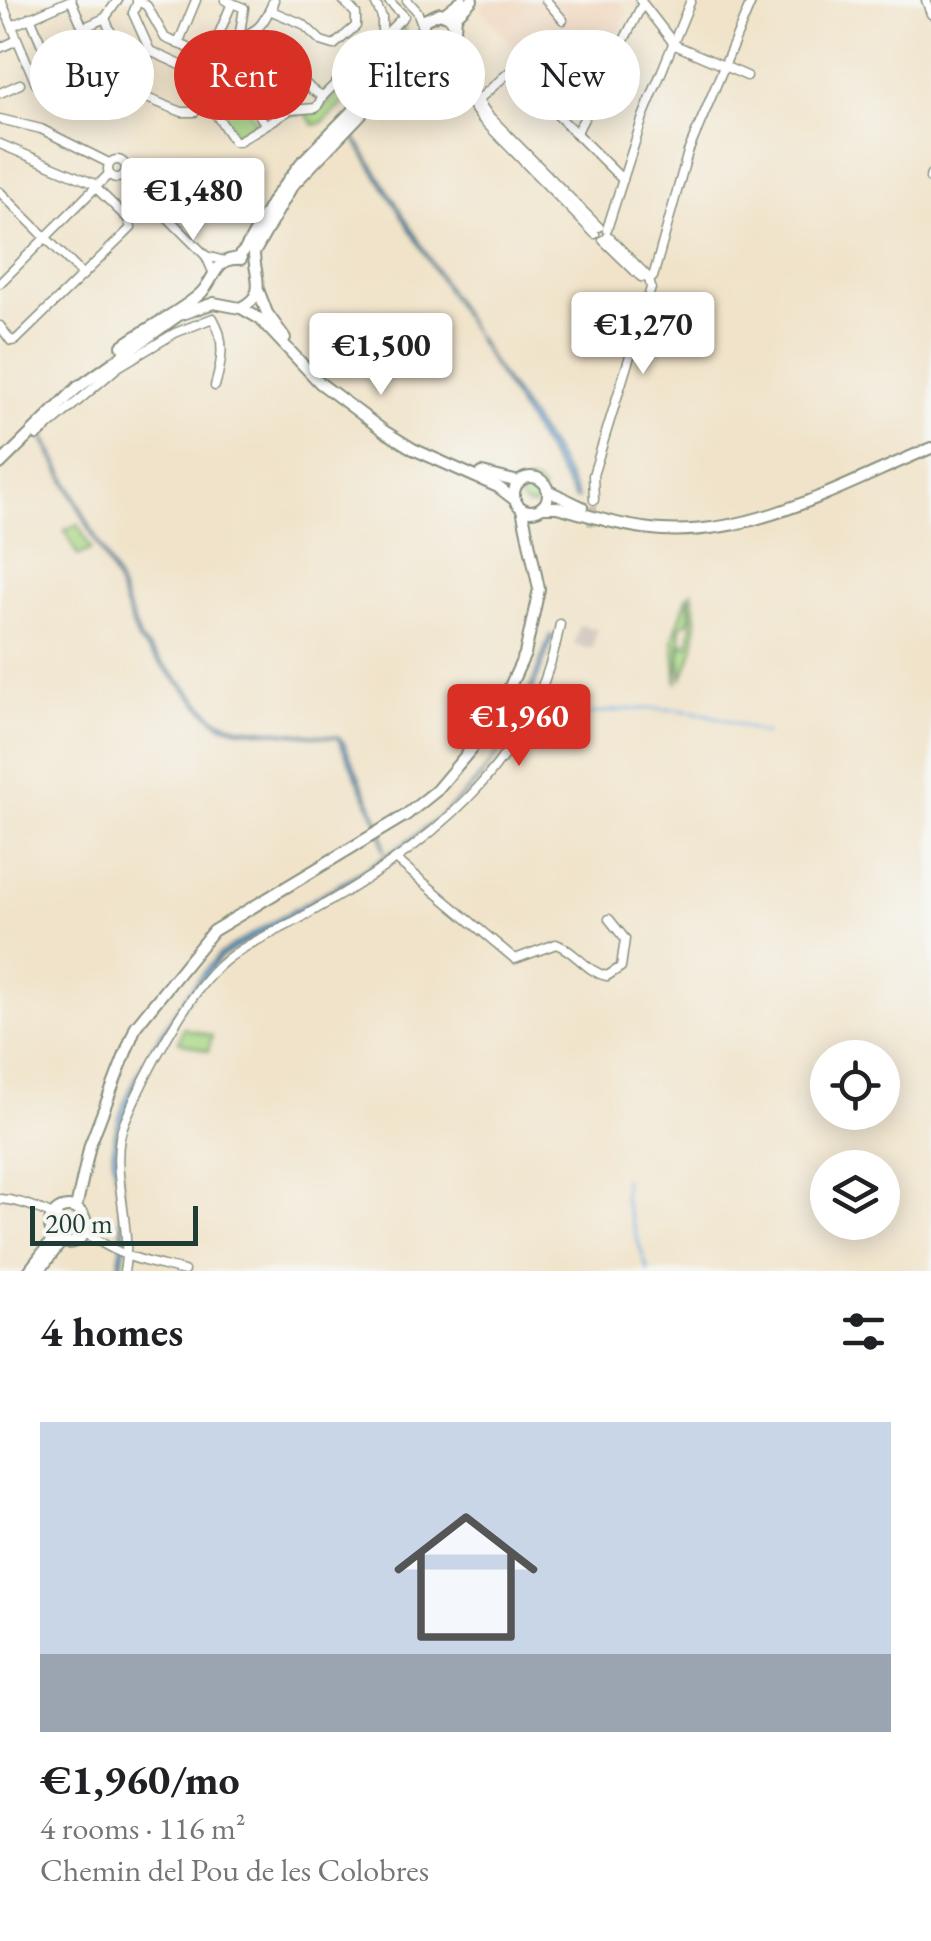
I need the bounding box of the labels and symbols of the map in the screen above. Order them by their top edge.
pin: €1,480 [112,158,274,243]
pin: €1,270 [562,292,724,377]
pin: €1,500 [300,313,462,398]
pin: €1,960 [438,684,600,769]
scale bar [30,1201,198,1246]

